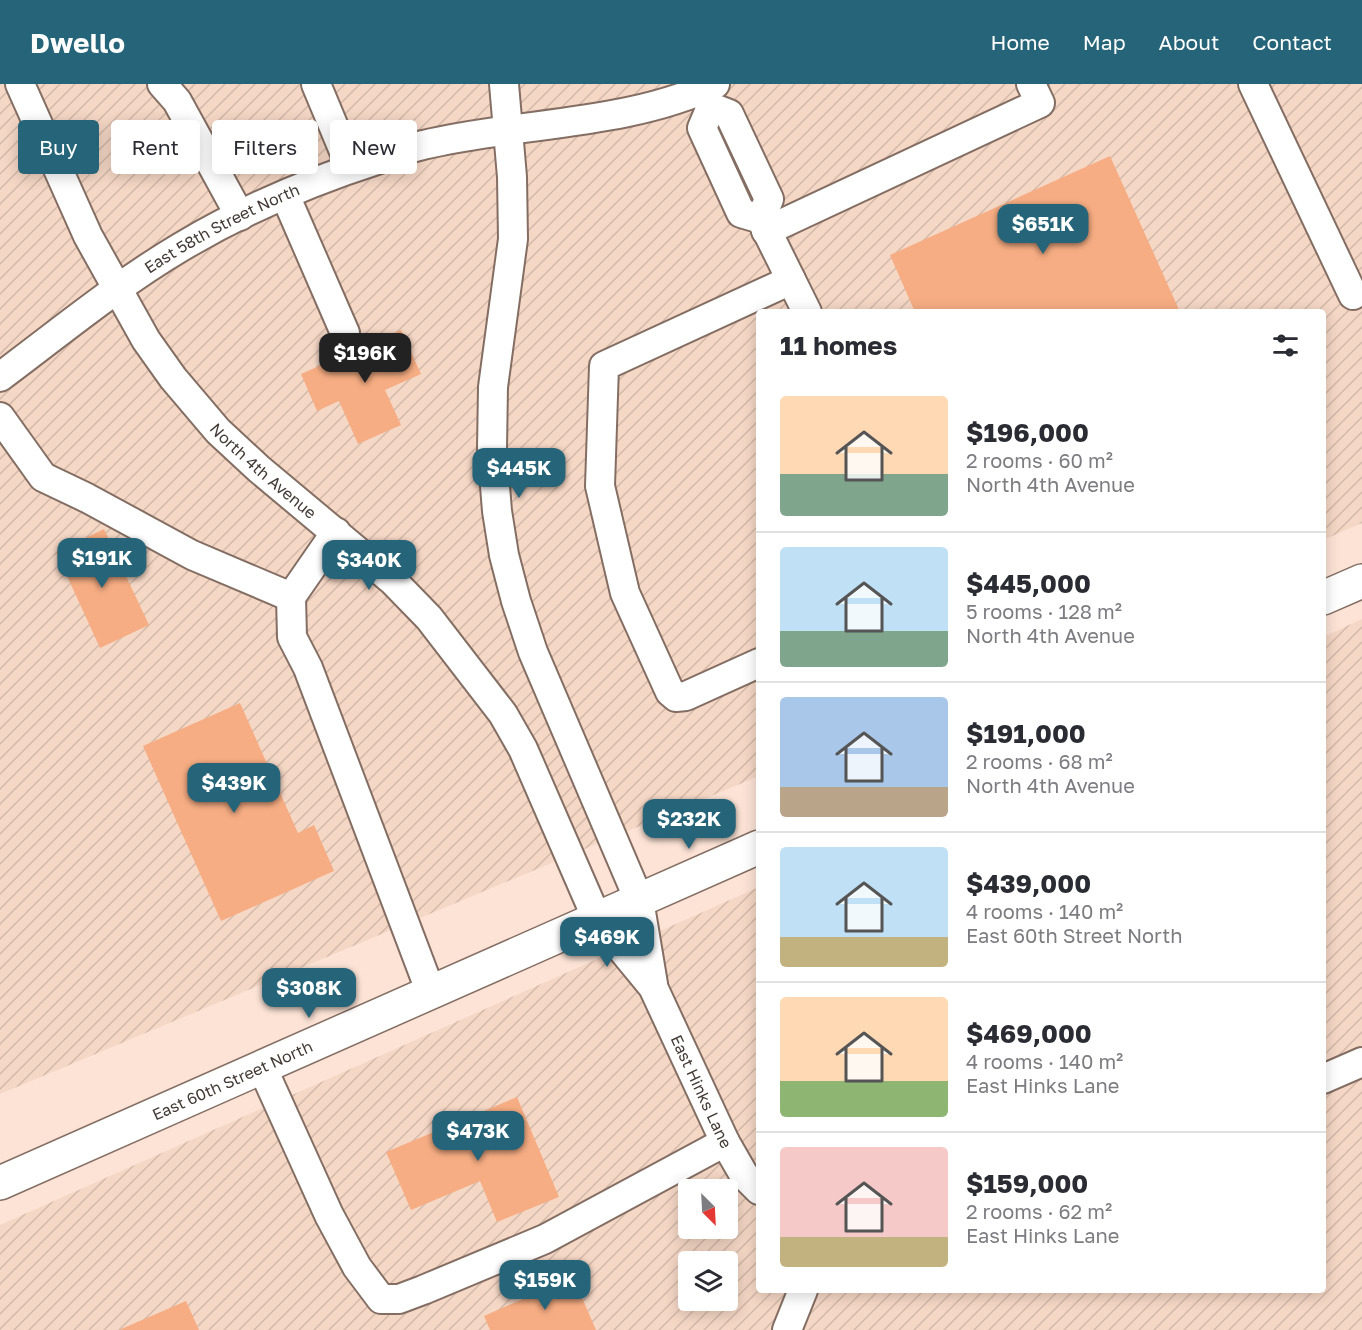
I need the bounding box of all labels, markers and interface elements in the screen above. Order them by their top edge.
text: Dwello [30,26,125,59]
text: Home [990,29,1050,55]
text: Map [1083,29,1126,55]
text: About [1159,29,1219,55]
text: Contact [1252,29,1332,55]
chip: Buy [18,120,99,174]
chip: Rent [111,120,200,174]
chip: Filters [212,120,318,174]
chip: New [330,120,417,174]
street label: East 58th Street North [140,179,302,277]
pin: $651K [1001,204,1085,255]
text: $651K [1011,211,1075,235]
icon: filters [1269,329,1302,362]
text: 11 homes [780,330,897,361]
pin: $196K [323,333,407,384]
text: $196K [333,340,397,364]
text: $196,000 [966,417,1089,448]
street label: North 4th Avenue [206,419,321,523]
icon: home [828,420,900,492]
pin: $445K [477,448,561,499]
text: 2 rooms · 60 m² [966,448,1113,472]
text: $445K [486,455,552,479]
text: North 4th Avenue [966,472,1135,496]
pin: $191K [60,538,144,589]
pin: $340K [327,540,411,591]
text: $191K [71,545,133,569]
text: $340K [336,547,402,571]
text: $445,000 [966,568,1091,599]
icon: home [828,571,900,643]
text: 5 rooms · 128 m² [966,599,1122,623]
text: North 4th Avenue [966,623,1135,647]
text: $191,000 [966,718,1086,749]
icon: home [828,721,900,793]
text: 2 rooms · 68 m² [966,749,1113,773]
pin: $439K [192,763,276,814]
text: $439K [201,770,267,794]
text: North 4th Avenue [966,773,1135,797]
pin: $232K [647,799,731,850]
text: $232K [657,806,721,830]
text: $439,000 [966,868,1091,899]
icon: home [828,871,900,943]
text: 4 rooms · 140 m² [966,899,1123,923]
pin: $469K [565,917,649,968]
text: East 60th Street North [966,923,1183,947]
text: $469K [574,924,640,948]
pin: $308K [267,968,351,1019]
text: $308K [276,975,342,999]
text: $469,000 [966,1018,1092,1049]
icon: home [828,1021,900,1093]
street label: East Hinks Lane [667,1031,736,1152]
street label: East 60th Street North [149,1036,316,1124]
text: 4 rooms · 140 m² [966,1049,1123,1073]
text: East Hinks Lane [966,1073,1119,1097]
pin: $473K [436,1111,520,1162]
text: $473K [446,1118,510,1142]
text: $159,000 [966,1168,1088,1199]
icon: home [828,1171,900,1243]
north arrow [678,1179,738,1239]
map controls [678,1179,738,1311]
text: 2 rooms · 62 m² [966,1199,1112,1223]
text: East Hinks Lane [966,1223,1119,1247]
button: layers [678,1251,738,1311]
pin: $159K [503,1260,587,1311]
text: $159K [513,1267,577,1291]

